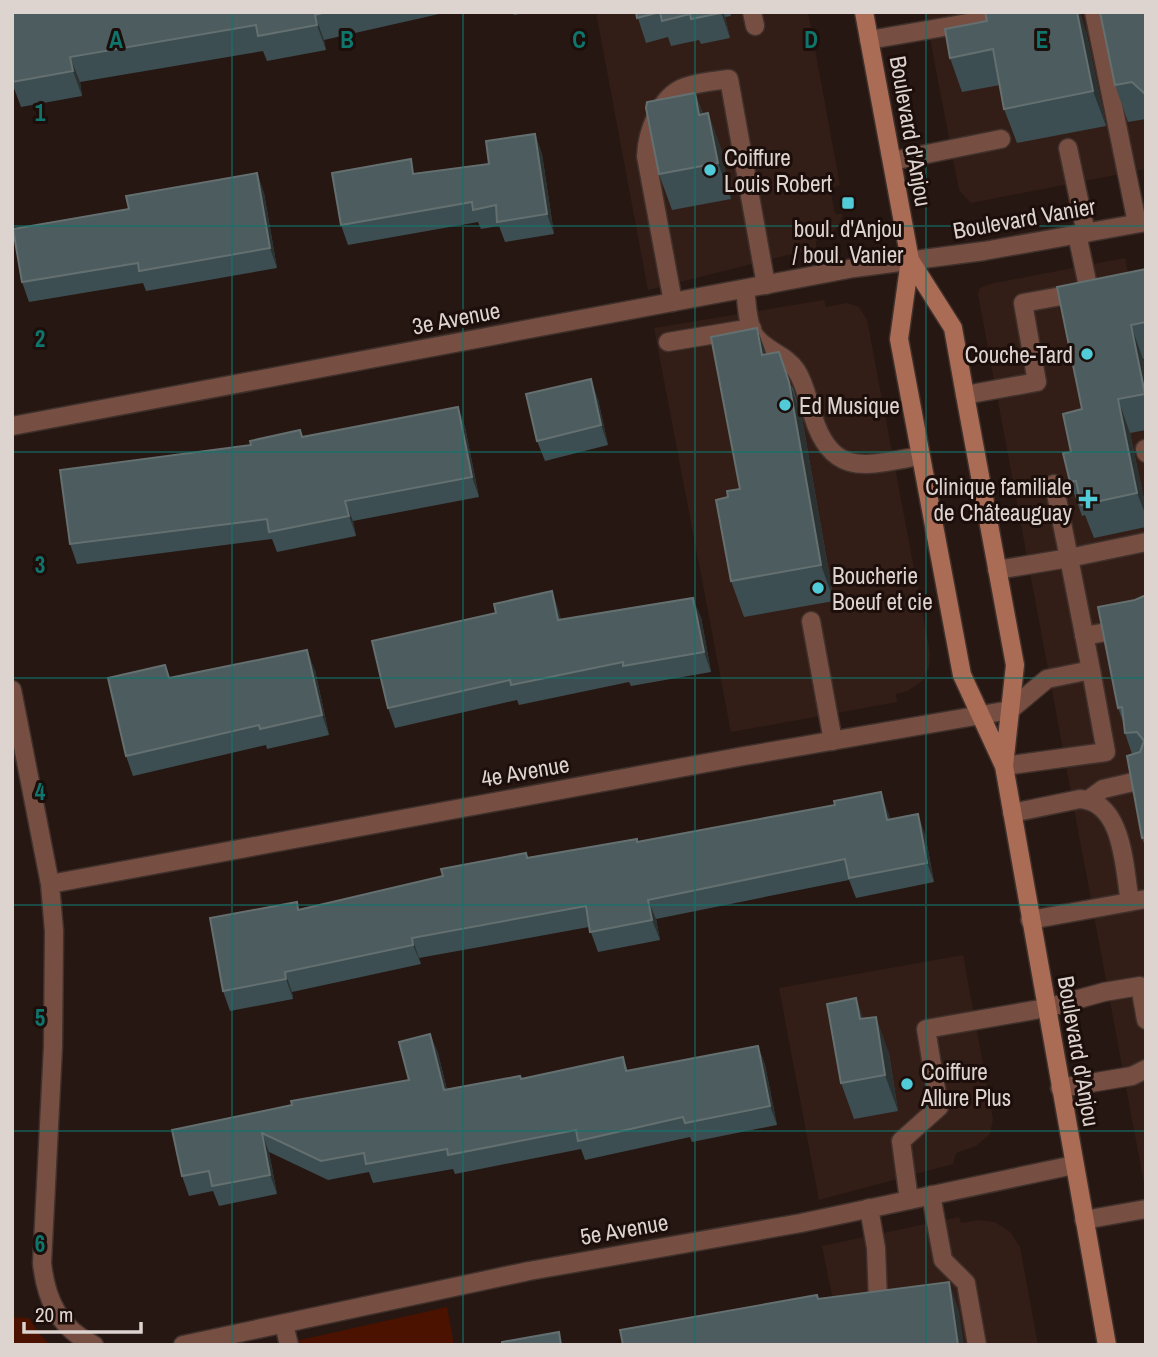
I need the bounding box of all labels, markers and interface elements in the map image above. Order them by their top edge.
text: A [109,24,123,55]
text: B [340,24,354,55]
text: C [572,24,586,55]
text: D [804,24,818,55]
text: E [1036,24,1048,55]
street label: Boulevard d'Anjou [882,53,940,209]
text: 1 [35,97,46,128]
place label: Coiffure Louis Robert [724,142,832,199]
marker: Coiffure Louis Robert [702,162,718,178]
street label: Boulevard Vanier [950,190,1098,246]
marker: boul. d'Anjou / boul. Vanier [840,195,856,211]
place label: boul. d'Anjou / boul. Vanier [793,213,904,270]
street label: 3e Avenue [409,294,503,342]
text: 2 [35,323,45,354]
place label: Couche-Tard [965,339,1073,370]
marker: Couche-Tard [1079,346,1095,362]
place label: Ed Musique [799,390,900,421]
marker: Ed Musique [777,397,793,413]
place label: Clinique familiale de Châteauguay [925,471,1073,528]
marker: Clinique familiale de Châteauguay [1078,489,1098,509]
text: 3 [35,549,45,580]
place label: Boucherie Boeuf et cie [832,560,933,617]
marker: Boucherie Boeuf et cie [810,580,826,596]
street label: 4e Avenue [479,748,571,794]
text: 4 [35,776,46,807]
street label: Boulevard d'Anjou [1050,973,1108,1129]
text: 5 [35,1002,45,1033]
place label: Coiffure Allure Plus [920,1056,1011,1113]
marker: Coiffure Allure Plus [899,1076,915,1092]
street label: 5e Avenue [578,1206,670,1252]
text: 6 [35,1228,45,1259]
scale bar [24,1290,142,1334]
text: 20 m [35,1300,73,1329]

